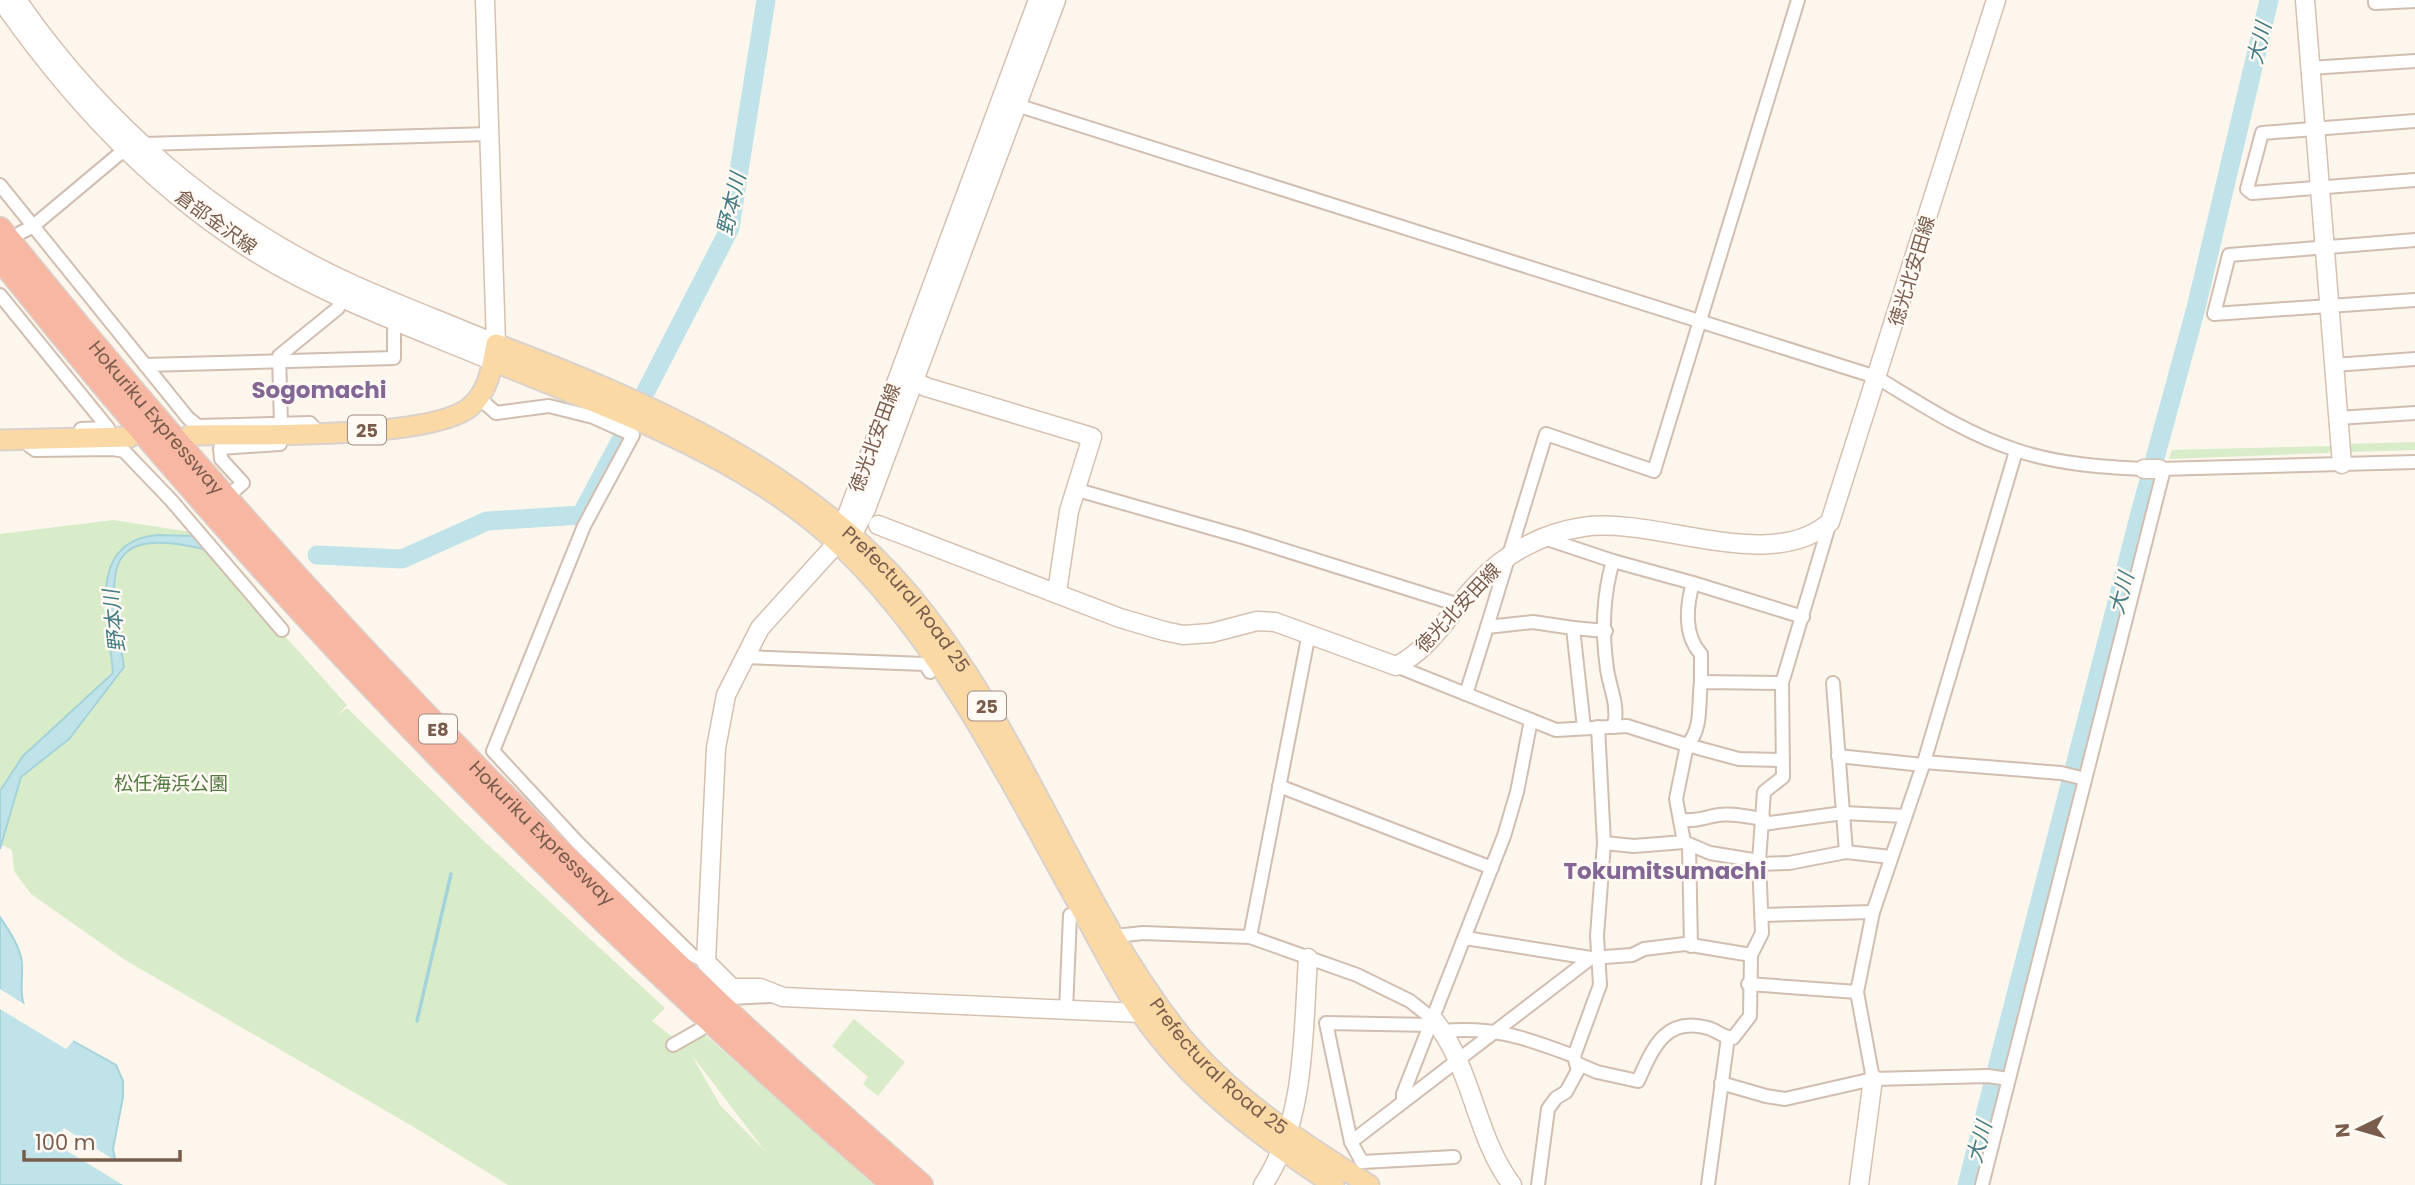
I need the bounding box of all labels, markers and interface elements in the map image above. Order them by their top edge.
water label: 大川 [2240,17,2278,67]
water label: 野本川 [710,168,753,238]
street label: 倉部金沢線 [170,183,262,261]
street label: 徳光北安田線 [1882,213,1942,329]
street label: Hokuriku Expressway [83,334,231,501]
district label: Sogomachi [251,374,387,406]
street label: 徳光北安田線 [843,380,907,496]
road number: 25 [348,416,386,444]
street label: Prefectural Road 25 [836,519,977,678]
street label: 徳光北安田線 [1409,557,1507,659]
water label: 大川 [2102,567,2141,617]
water label: 野本川 [96,586,132,654]
road number: 25 [968,692,1006,720]
road number: E8 [419,714,457,744]
street label: Hokuriku Expressway [463,754,621,912]
park label: 松任海浜公園 [114,770,228,797]
district label: Tokumitsumachi [1564,855,1766,887]
street label: Prefectural Road 25 [1144,992,1294,1141]
north arrow [2324,1094,2394,1164]
water label: 大川 [1960,1116,1999,1166]
scale bar [24,1118,180,1162]
text: N [2328,1122,2357,1139]
text: 100 m [35,1128,95,1157]

